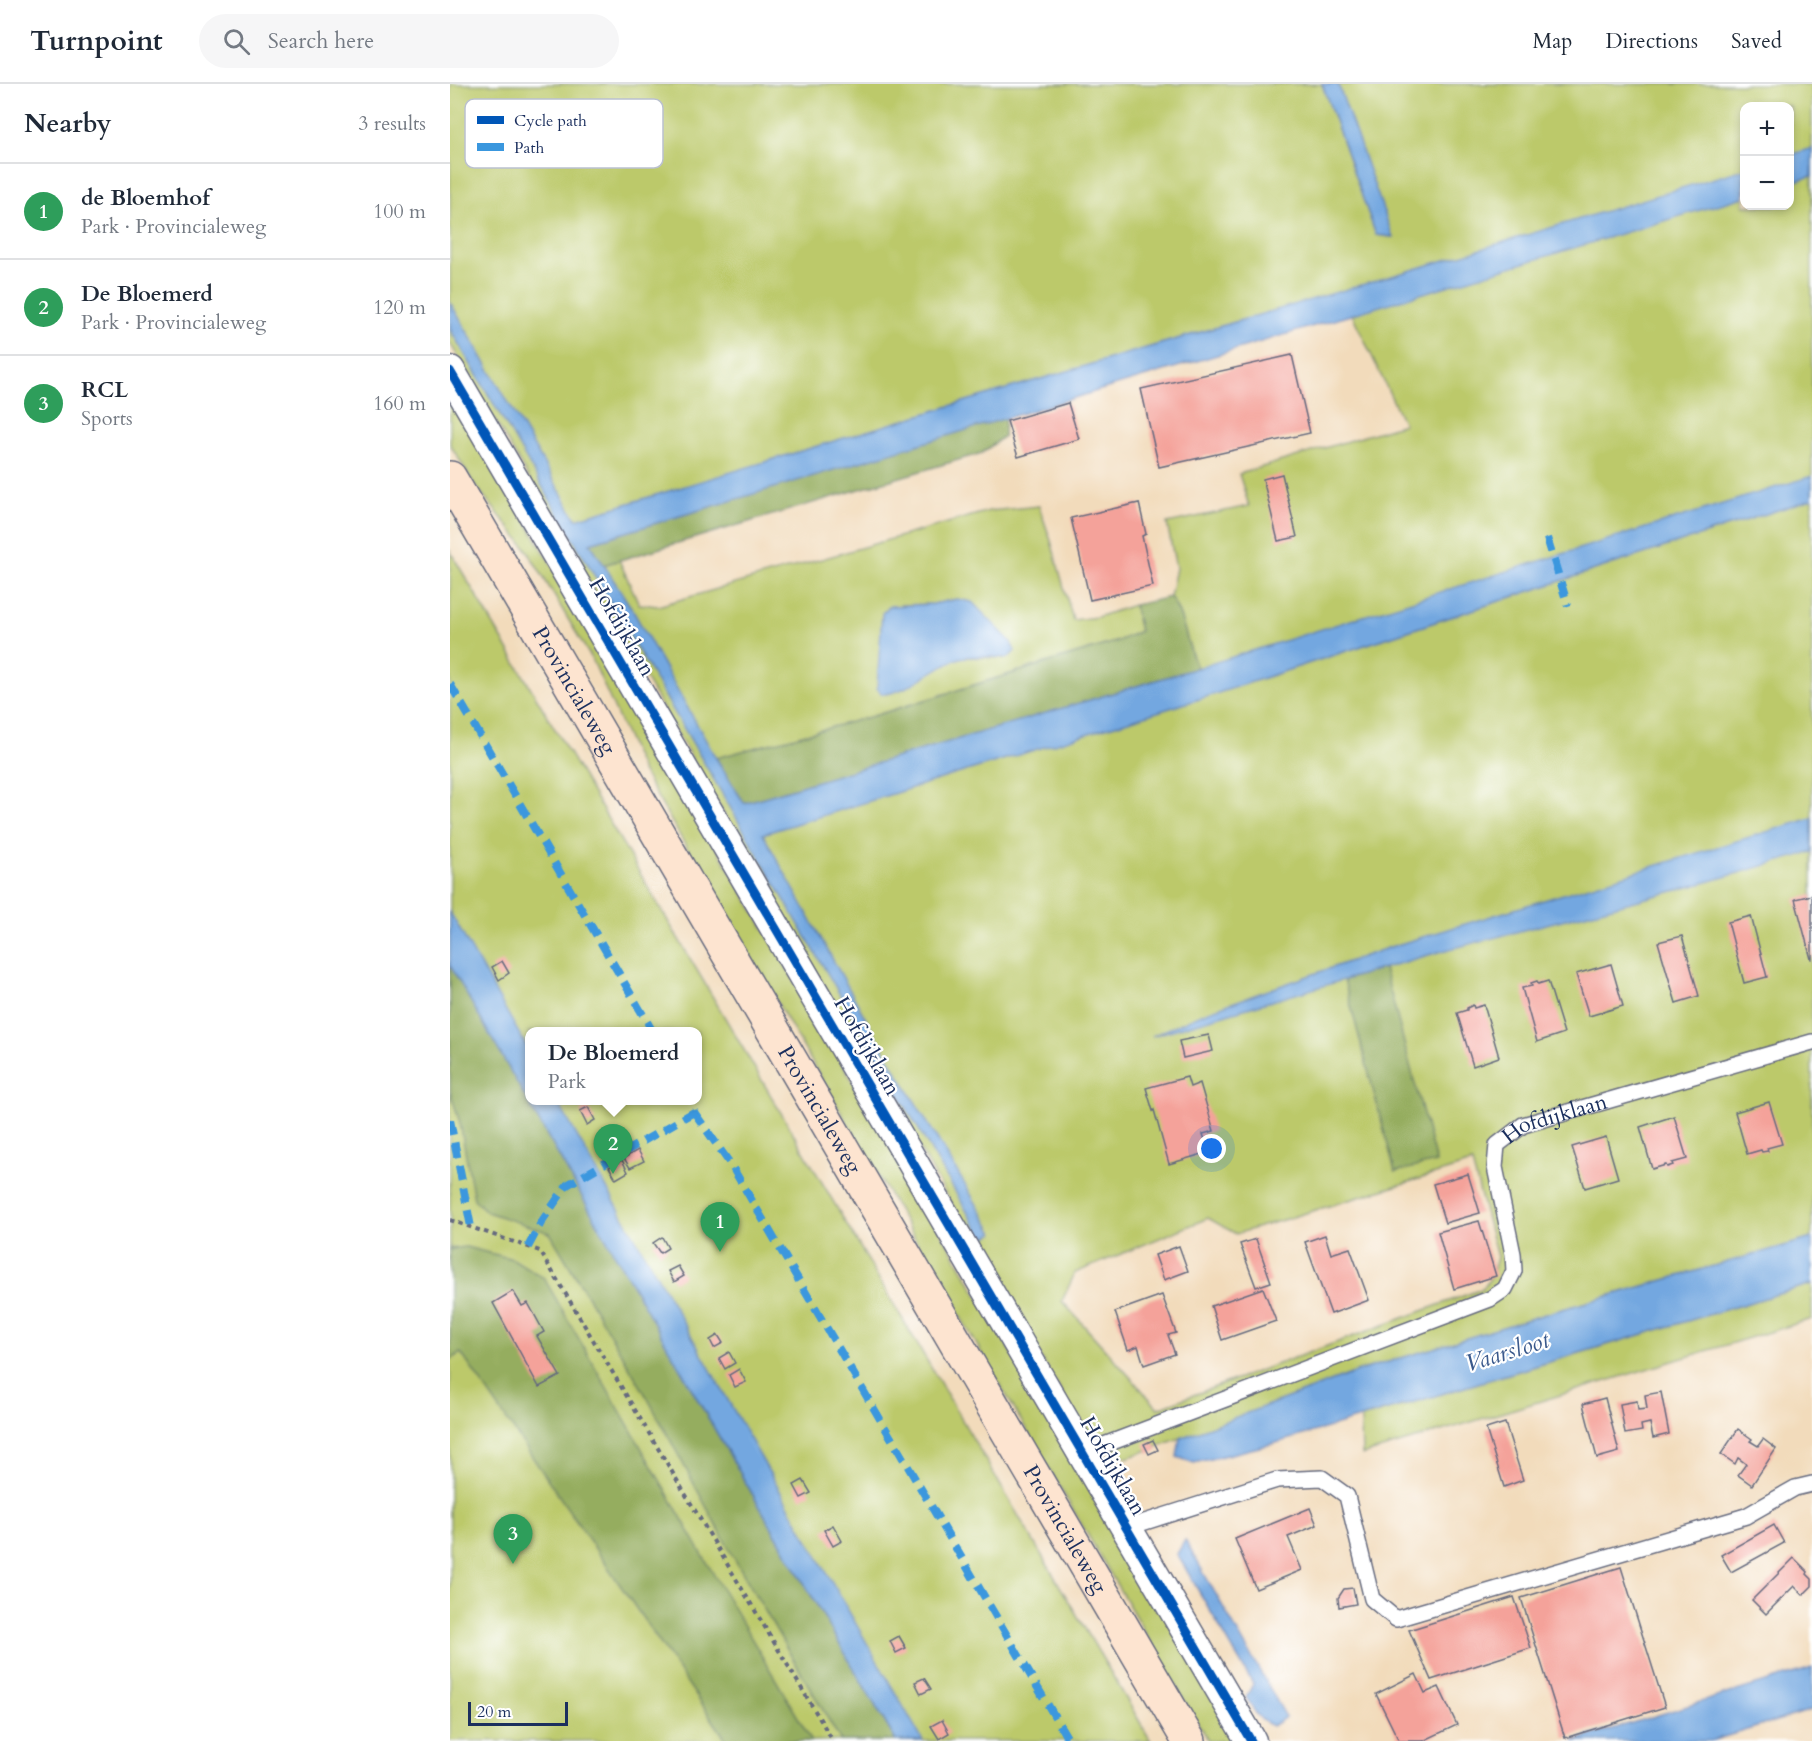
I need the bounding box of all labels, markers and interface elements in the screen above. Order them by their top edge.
search box [199,14,619,68]
text: Turnpoint [30,22,163,60]
icon: search [220,25,253,58]
text: Search here [268,26,374,56]
text: Map [1532,27,1572,56]
text: Directions [1605,27,1698,56]
text: Saved [1731,27,1782,56]
legend [465,99,663,168]
map controls [1740,102,1794,210]
button: + [1740,102,1794,156]
text: Nearby [24,106,112,141]
text: 3 results [358,110,426,137]
text: Cycle path [514,110,587,132]
text: Path [514,137,544,159]
button: − [1740,156,1794,210]
text: de Bloemhof [81,183,210,213]
text: 1 [38,198,49,225]
text: 100 m [373,198,426,225]
text: Park · Provincialeweg [81,213,266,240]
text: De Bloemerd [81,279,213,309]
text: 2 [38,294,49,321]
text: 120 m [373,294,426,321]
text: Park · Provincialeweg [81,309,266,336]
text: RCL [81,375,128,405]
text: 3 [38,390,49,417]
text: 160 m [373,390,426,417]
text: Sports [81,405,133,432]
street label: Hofdijklaan [582,572,663,683]
street label: Provincialeweg [525,621,624,761]
street label: Hofdijklaan [827,991,908,1102]
popup [525,1027,702,1105]
text: De Bloemerd [548,1038,679,1068]
street label: Provincialeweg [770,1040,869,1180]
text: Park [548,1068,586,1095]
street label: Hofdijklaan [1496,1086,1611,1151]
pin: 2 [594,1124,632,1174]
your location [1197,1134,1226,1163]
pin: 1 [700,1202,740,1252]
water label: Vaarsloot [1461,1323,1554,1380]
street label: Hofdijklaan [1073,1411,1154,1522]
street label: Provincialeweg [1016,1459,1115,1600]
pin: 3 [494,1514,532,1564]
scale bar [468,1699,568,1726]
text: 20 m [477,1701,511,1723]

